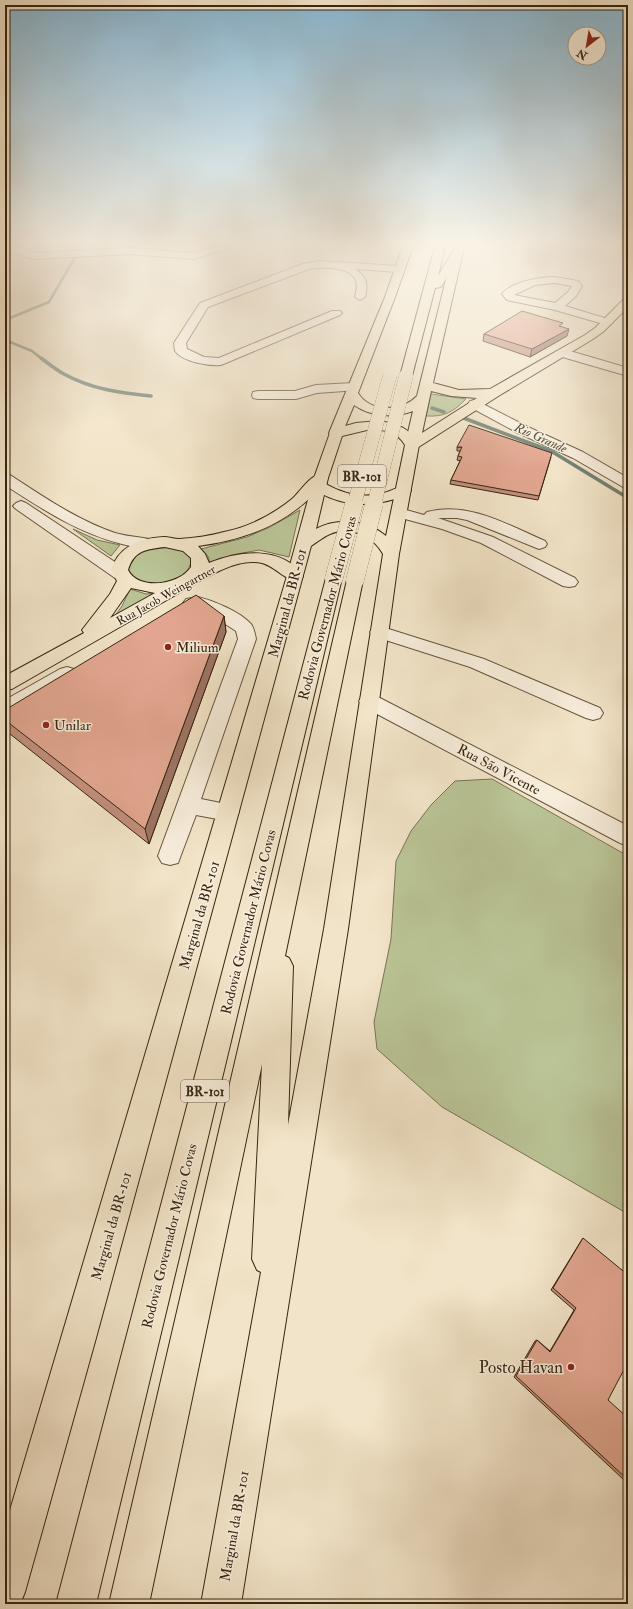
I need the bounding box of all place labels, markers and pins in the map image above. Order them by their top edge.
place label: Milium [176,639,219,656]
marker: Milium [163,642,173,652]
place label: Unilar [54,717,92,734]
marker: Unilar [41,720,51,730]
place label: Posto Havan [479,1357,563,1378]
marker: Posto Havan [566,1362,576,1372]

